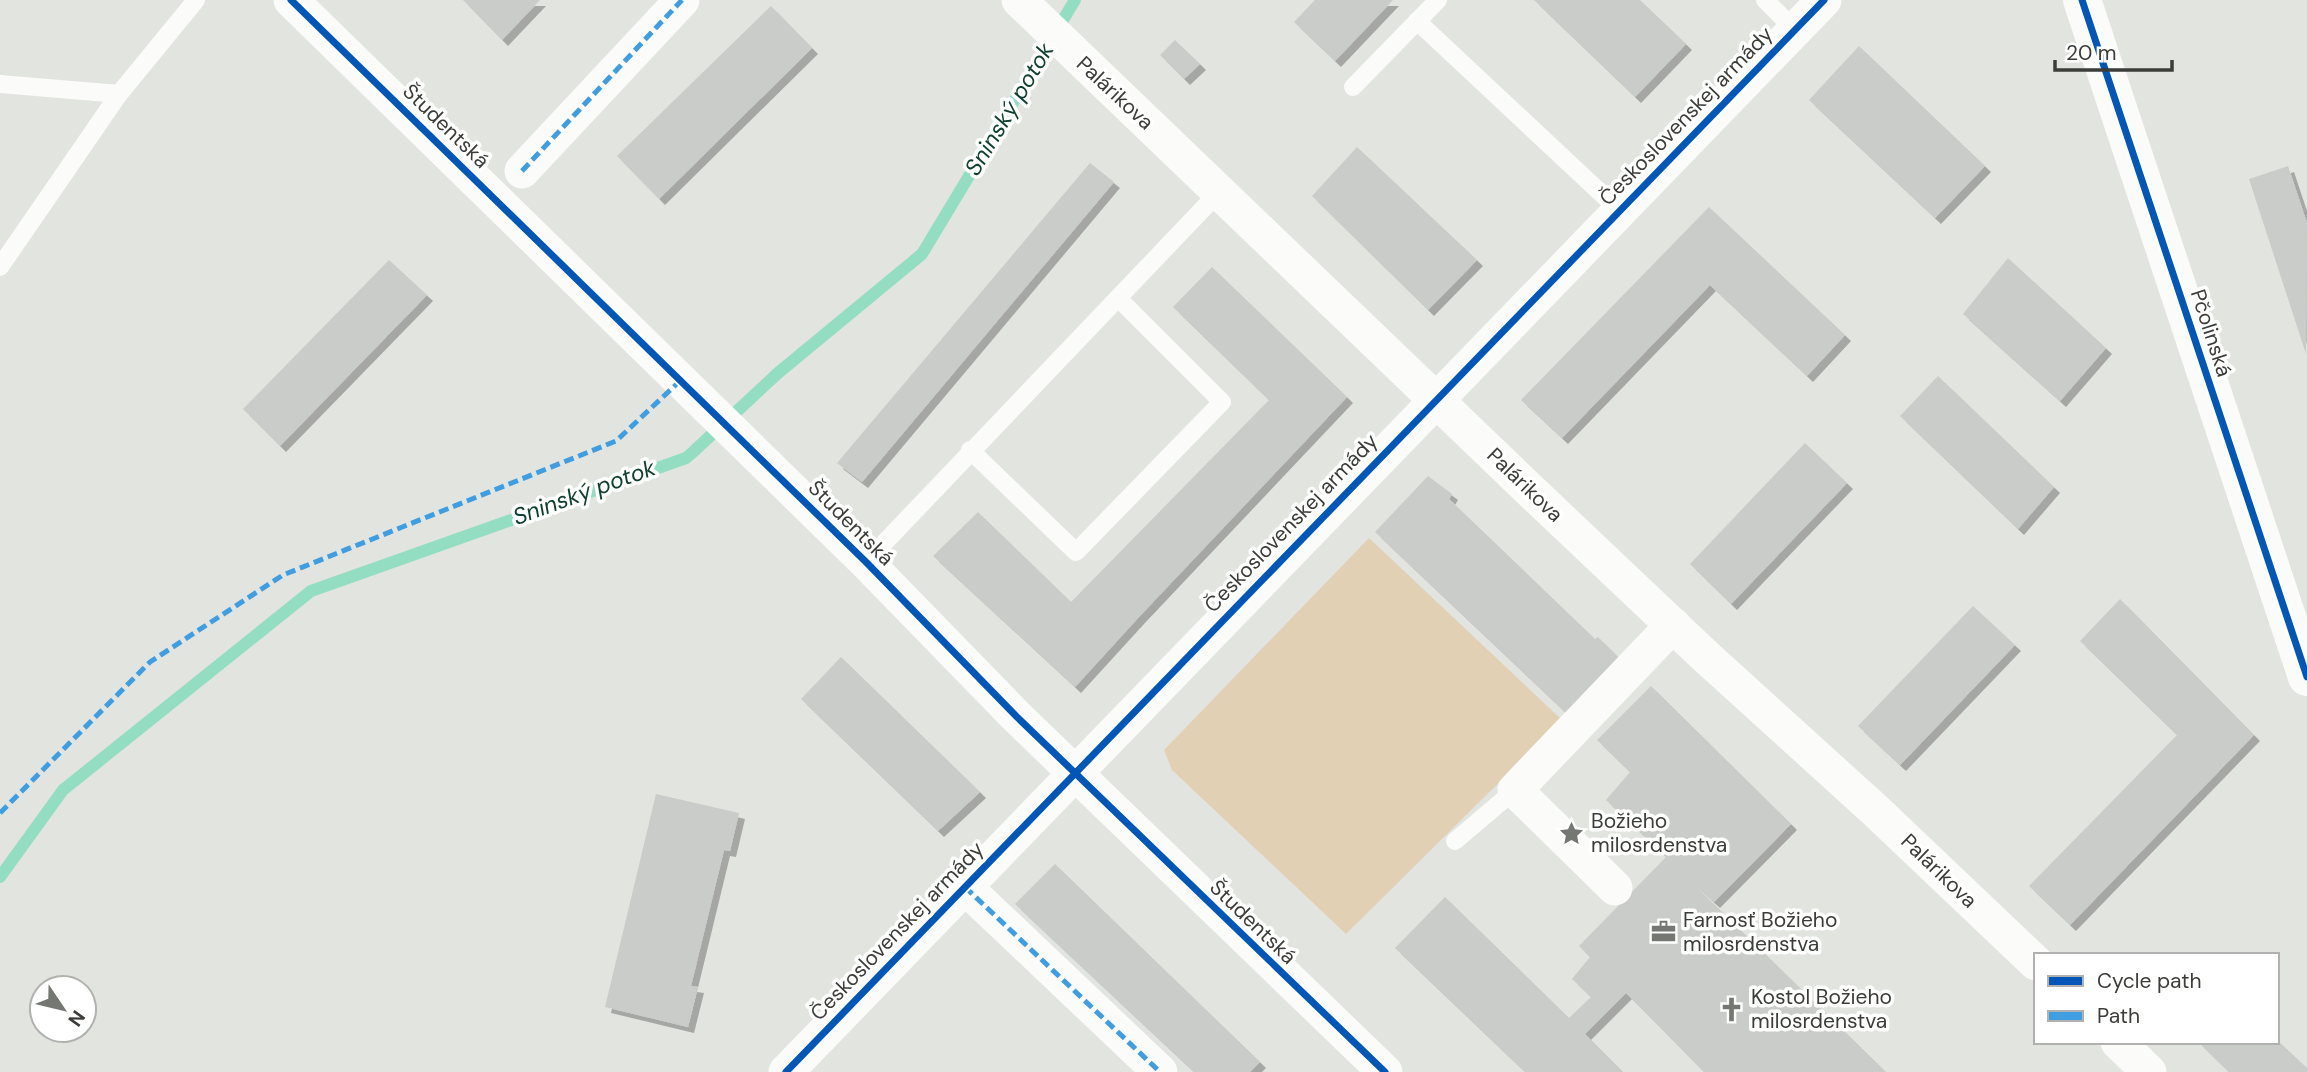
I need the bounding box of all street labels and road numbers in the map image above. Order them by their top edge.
street label: Československej armády [1593,20,1779,212]
street label: Palárikova [1070,50,1160,136]
street label: Študentská [397,78,495,174]
street label: Pčolinská [2184,286,2238,380]
street label: Československej armády [1198,427,1384,619]
street label: Palárikova [1481,442,1569,528]
street label: Študentská [802,474,900,572]
street label: Palárikova [1895,828,1983,914]
street label: Československej armády [804,835,990,1027]
street label: Študentská [1204,874,1302,970]

